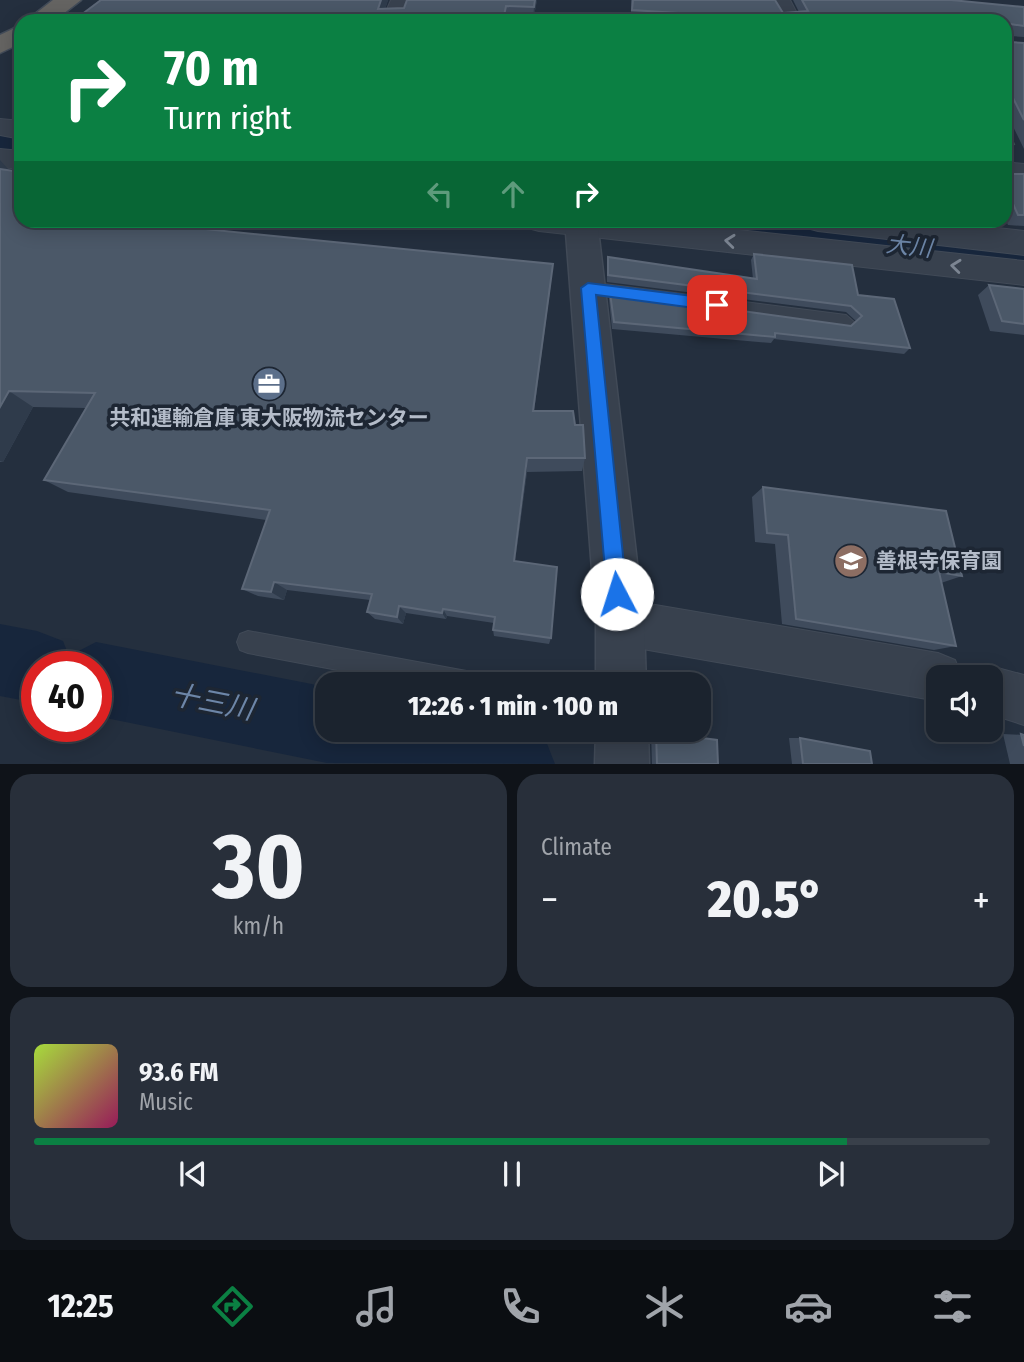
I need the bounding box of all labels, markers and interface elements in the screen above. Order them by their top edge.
text: 70 m [164,39,259,98]
icon: right [49,42,140,133]
text: Turn right [164,99,291,137]
icon: left [421,175,459,213]
icon: ahead [494,175,532,213]
icon: right [567,175,605,213]
water label: 大川 [885,230,936,263]
one-way arrow [724,234,736,249]
one-way arrow [950,259,961,274]
pin [687,275,747,335]
icon: arrive [698,286,736,324]
office icon: 共和運輸倉庫 東大阪物流センター [250,365,288,403]
place label: 共和運輸倉庫 東大阪物流センター [109,405,429,431]
school or university icon: 善根寺保育園 [832,542,870,580]
place label: 善根寺保育園 [876,548,1002,574]
position arrow [580,557,654,631]
speed limit sign: 40 [21,651,112,742]
map controls [926,665,1003,742]
button: sound [926,665,1003,742]
water label: 十三川 [168,678,259,727]
text: 12:26 · 1 min · 100 m [408,691,618,722]
text: 30 [212,812,305,921]
text: Climate [541,833,612,861]
text: 20.5° [708,868,823,931]
text: − [541,877,558,923]
text: + [973,877,990,923]
text: km/h [233,912,284,940]
text: 93.6 FM [139,1057,218,1088]
text: Music [139,1088,193,1116]
icon: previous [174,1155,212,1193]
icon: pause [493,1155,531,1193]
icon: next [812,1155,850,1193]
icon: directions [208,1282,257,1331]
icon: music [352,1282,401,1331]
icon: phone [496,1282,545,1331]
icon: climate [640,1282,689,1331]
icon: car [784,1282,833,1331]
icon: filters [928,1282,977,1331]
text: 12:25 [47,1287,114,1325]

